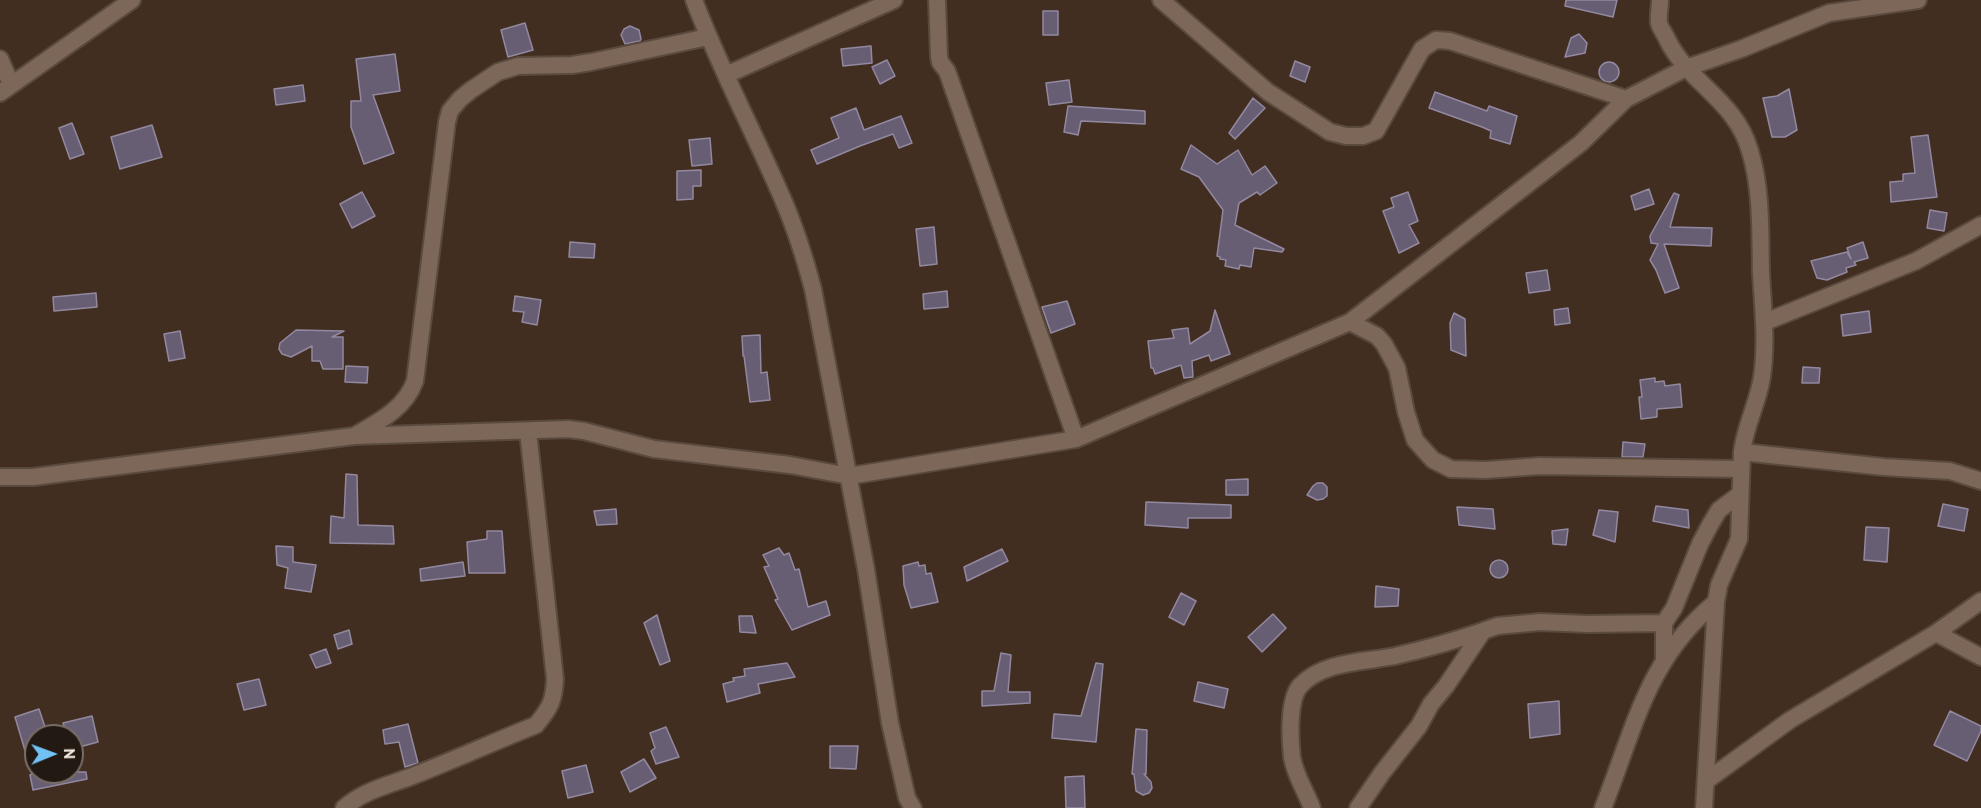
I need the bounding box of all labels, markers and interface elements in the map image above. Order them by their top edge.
north arrow [24,724,84,784]
text: N [60,748,80,759]

